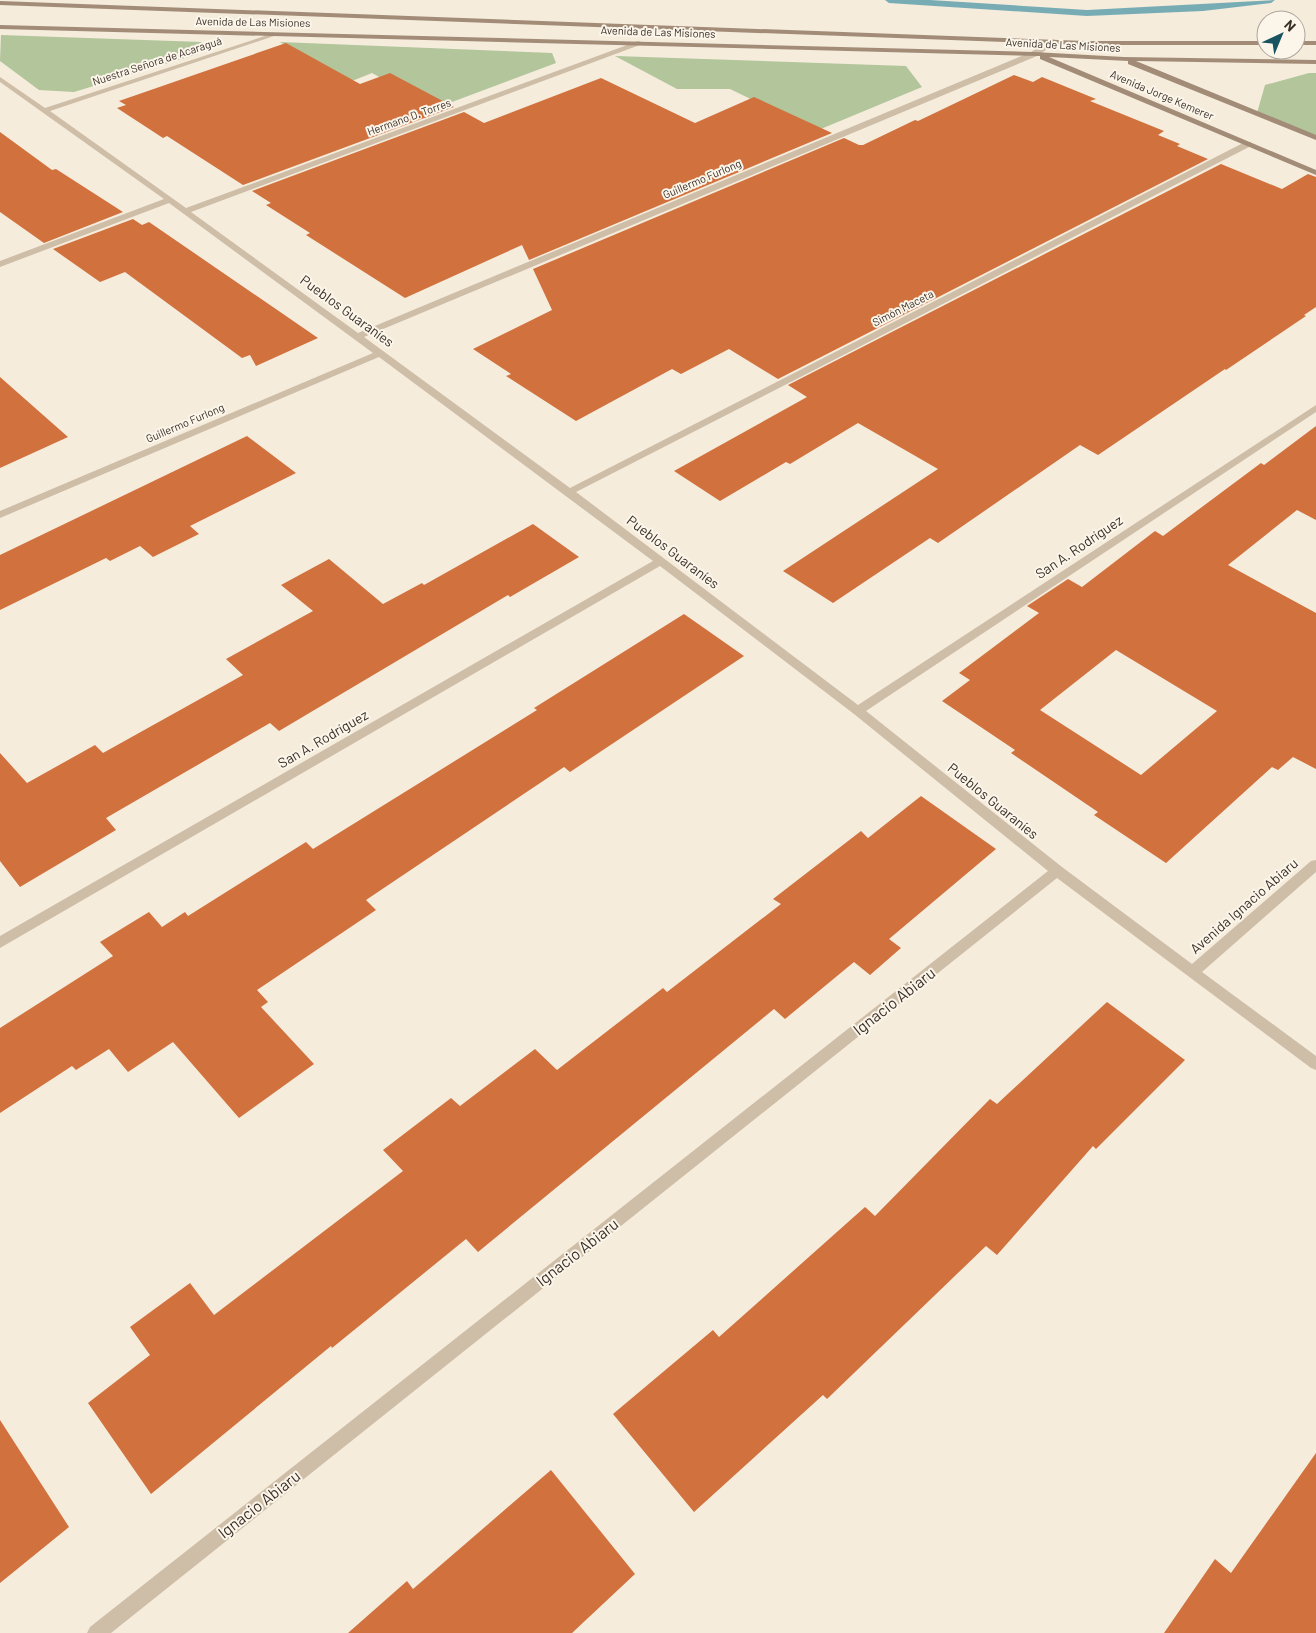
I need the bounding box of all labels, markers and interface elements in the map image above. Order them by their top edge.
north arrow [1256,10,1306,60]
street label: Avenida de Las Misiones [195,14,311,29]
text: N [1281,16,1300,35]
street label: Avenida de Las Misiones [600,23,716,40]
street label: Nuestra Señora de Acaraguá [91,33,223,88]
street label: Avenida de Las Misiones [1005,35,1121,54]
street label: Avenida Jorge Kemerer [1109,67,1216,122]
street label: Hermano D. Torres [365,95,453,138]
street label: Guillermo Furlong [661,156,743,201]
street label: Pueblos Guaraníes [297,271,398,350]
street label: Simón Maceta [870,287,936,329]
street label: Guillermo Furlong [144,400,226,445]
street label: Pueblos Guaraníes [624,511,723,592]
street label: San A. Rodríguez [1032,511,1126,582]
street label: San A. Rodríguez [275,706,371,771]
street label: Pueblos Guaraníes [945,759,1042,842]
street label: Avenida Ignacio Abiaru [1186,854,1301,957]
street label: Ignacio Abiaru [849,963,939,1039]
street label: Ignacio Abiaru [532,1214,622,1290]
street label: Ignacio Abiaru [214,1466,304,1542]

